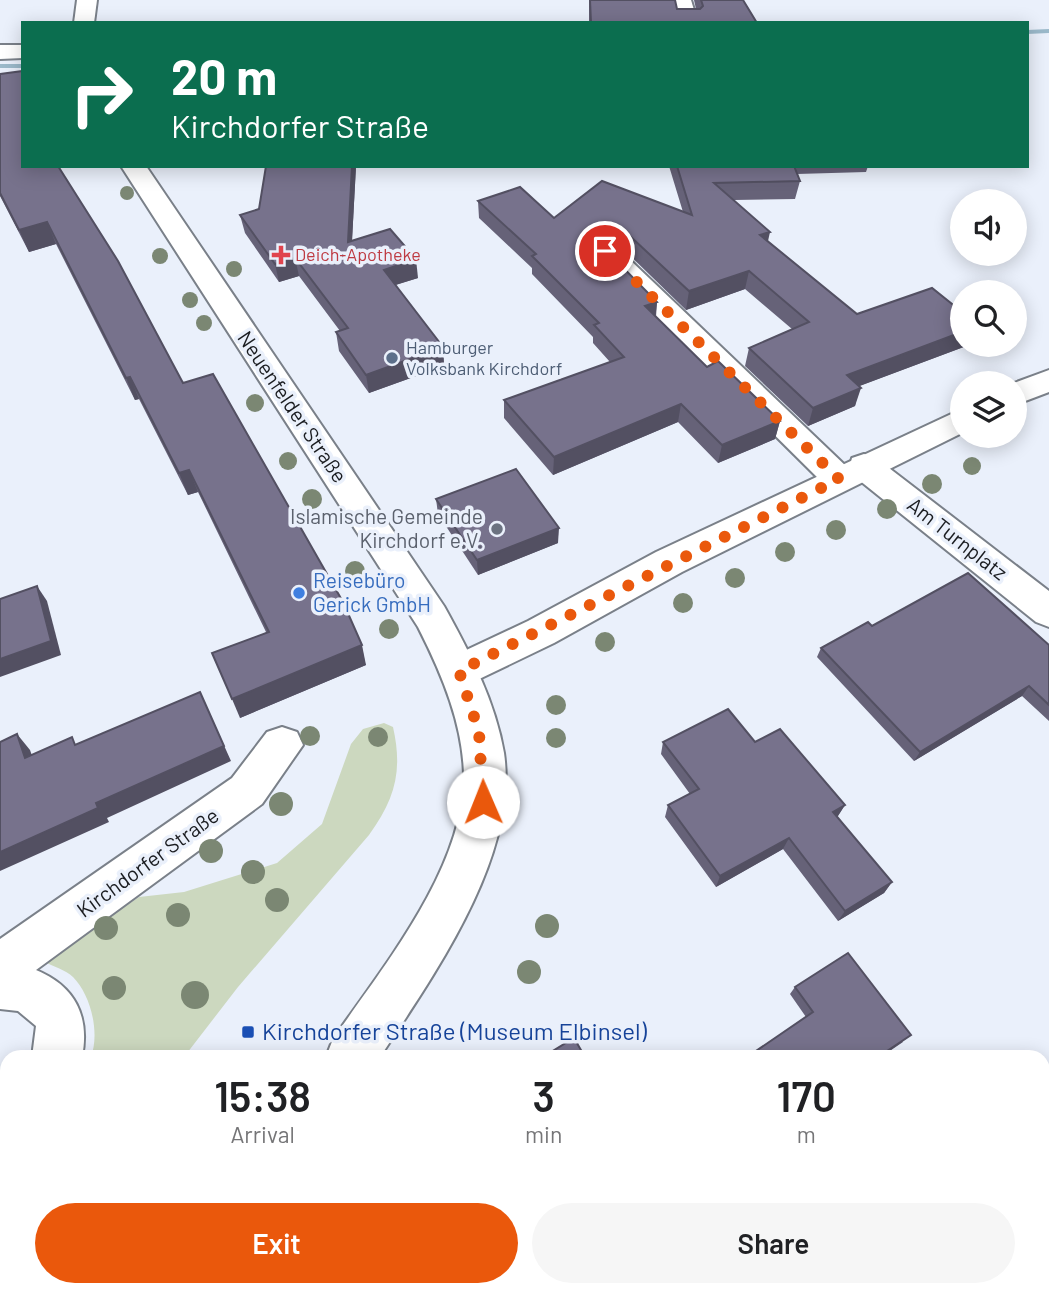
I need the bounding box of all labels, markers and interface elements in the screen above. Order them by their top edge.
text: 20 m [171,46,277,105]
icon: right [56,49,147,140]
text: Kirchdorfer Straße [171,106,429,144]
map controls [950,189,1027,448]
button: sound [950,189,1027,266]
pin [575,221,635,281]
icon: arrive [586,232,624,270]
place label: Deich-Apotheke [295,243,421,265]
marker: Deich-Apotheke [273,247,289,263]
button: search [950,280,1027,357]
street label: Neuenfelder Straße [233,326,353,487]
place label: Hamburger Volksbank Kirchdorf [406,336,562,379]
marker: Hamburger Volksbank Kirchdorf [384,350,400,366]
button: layers [950,371,1027,448]
street label: Am Turnplatz [903,491,1013,584]
place label: Islamische Gemeinde Kirchdorf e.V. [290,503,483,552]
marker: Islamische Gemeinde Kirchdorf e.V. [489,521,505,537]
place label: Reisebüro Gerick GmbH [313,567,431,616]
marker: Reisebüro Gerick GmbH [291,585,307,601]
position arrow [446,765,520,839]
street label: Kirchdorfer Straße [71,802,223,922]
place label: Kirchdorfer Straße (Museum Elbinsel) [262,1016,648,1045]
marker: Kirchdorfer Straße (Museum Elbinsel) [240,1024,256,1040]
text: 15:38 [214,1070,311,1120]
text: 3 [533,1070,555,1120]
text: 170 [777,1070,836,1120]
text: Arrival [230,1120,295,1148]
text: min [525,1120,562,1148]
text: m [797,1120,816,1148]
button: Exit [35,1203,518,1283]
button: Share [532,1203,1015,1283]

